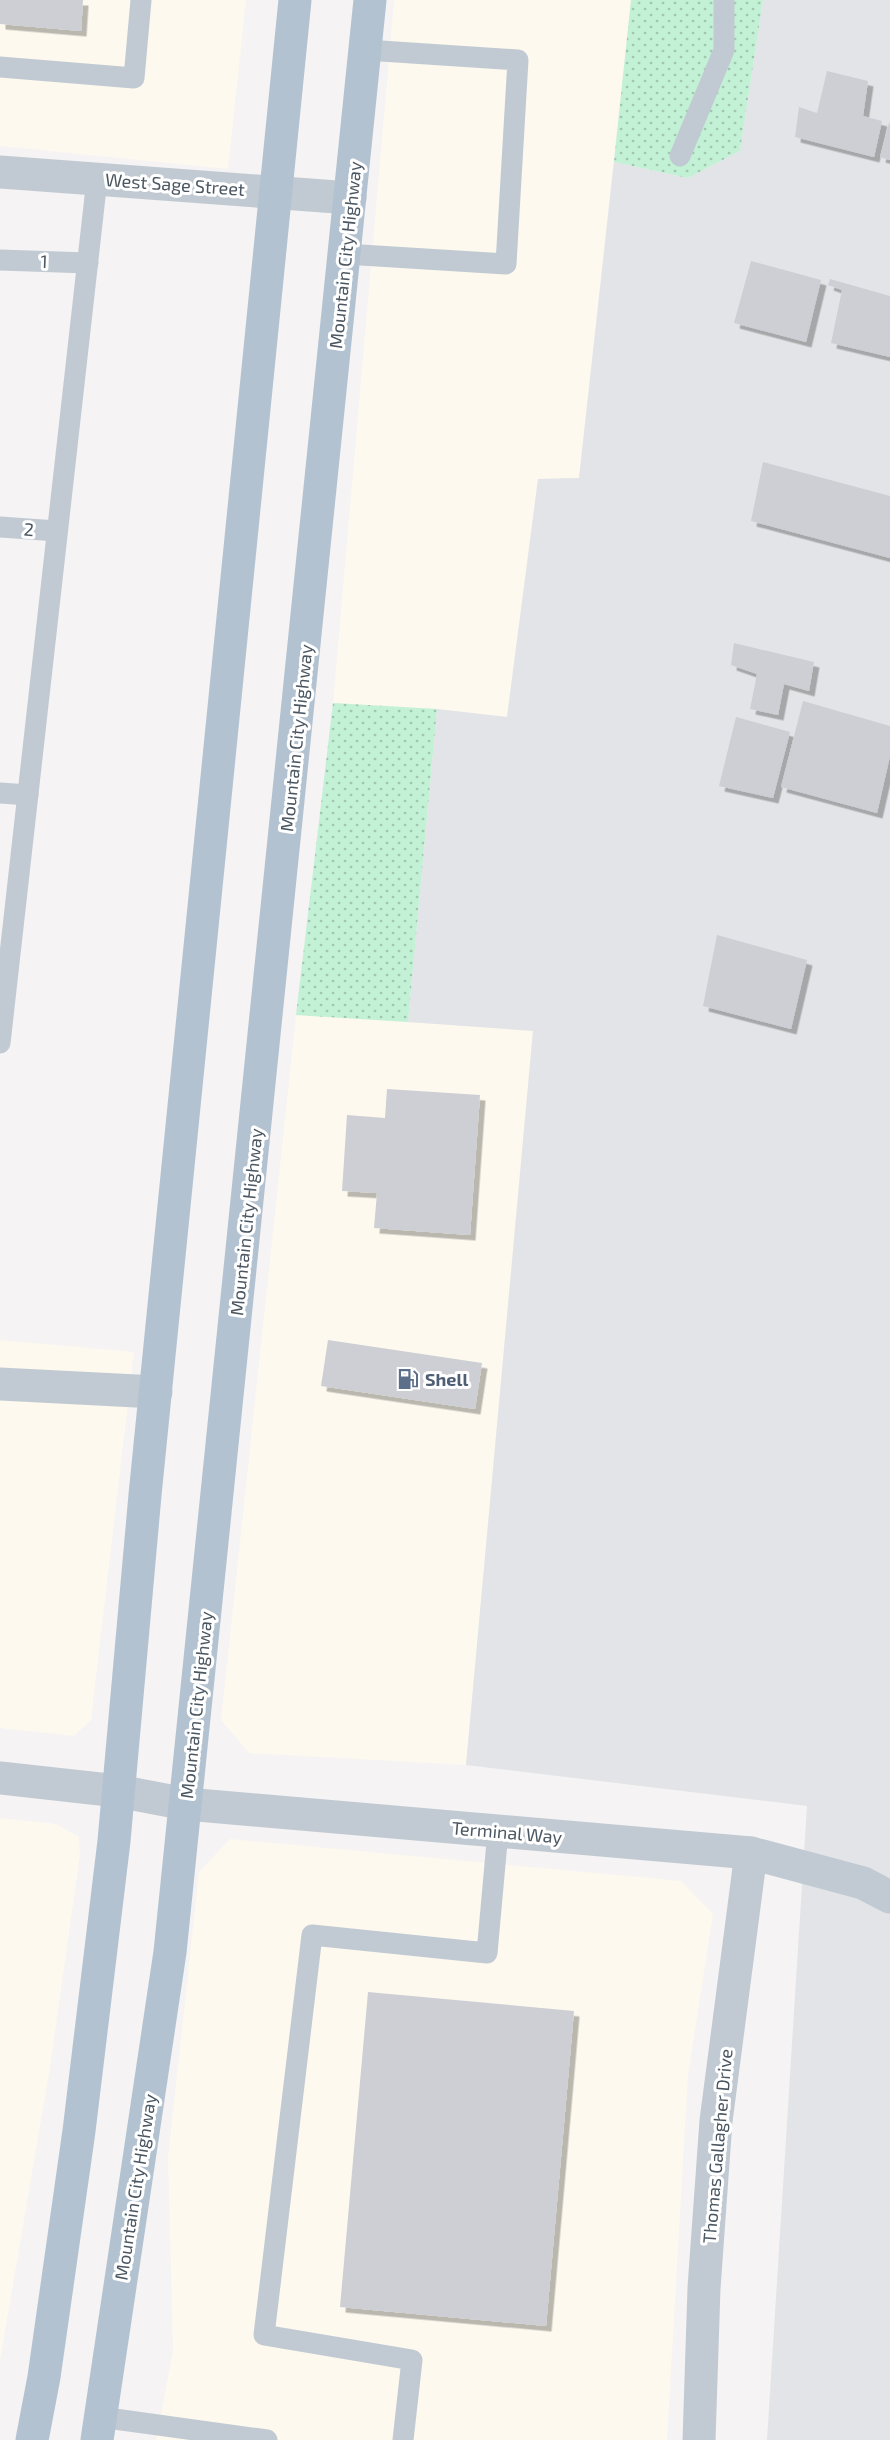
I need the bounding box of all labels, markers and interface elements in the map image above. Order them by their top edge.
street label: Mountain City Highway [324,160,366,350]
street label: West Sage Street [104,168,246,200]
street label: 1 [40,250,48,272]
street label: 2 [23,518,35,540]
street label: Mountain City Highway [275,643,317,833]
street label: Mountain City Highway [225,1127,267,1317]
fuel station icon: Shell [396,1367,420,1391]
place label: Shell [425,1368,468,1390]
street label: Mountain City Highway [175,1610,217,1800]
street label: Terminal Way [451,1816,564,1848]
street label: Thomas Gallagher Drive [698,2048,736,2244]
street label: Mountain City Highway [109,2092,161,2282]

